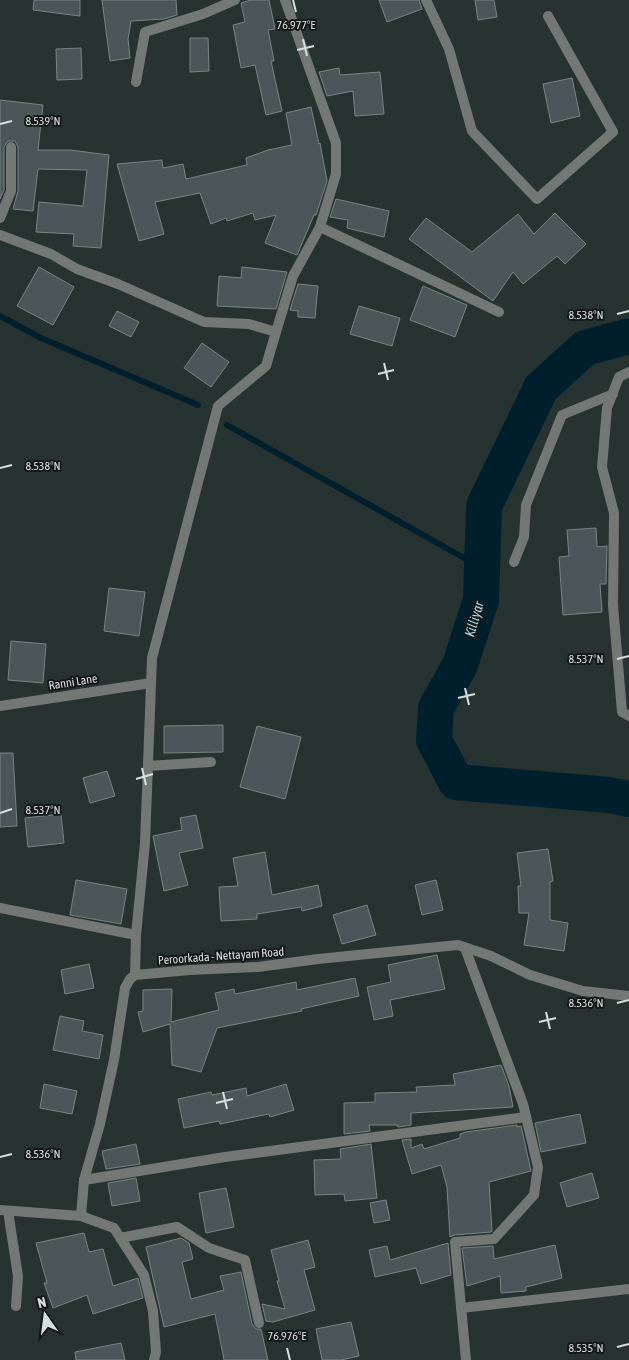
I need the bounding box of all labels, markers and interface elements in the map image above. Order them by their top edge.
text: 76.977°E [277,18,315,32]
text: 8.539°N [25,114,61,128]
text: 8.538°N [568,308,604,322]
text: 8.538°N [25,459,61,473]
water label: Killiyar [461,599,487,639]
text: 8.537°N [568,652,604,666]
street label: Ranni Lane [48,671,98,693]
text: 8.537°N [25,803,61,817]
street label: Peroorkada - Nettayam Road [157,945,285,967]
text: 8.536°N [568,996,604,1010]
text: 8.536°N [25,1147,61,1161]
north arrow [20,1290,70,1340]
text: N [36,1294,48,1311]
text: 76.976°E [268,1329,306,1343]
text: 8.535°N [568,1341,604,1355]

